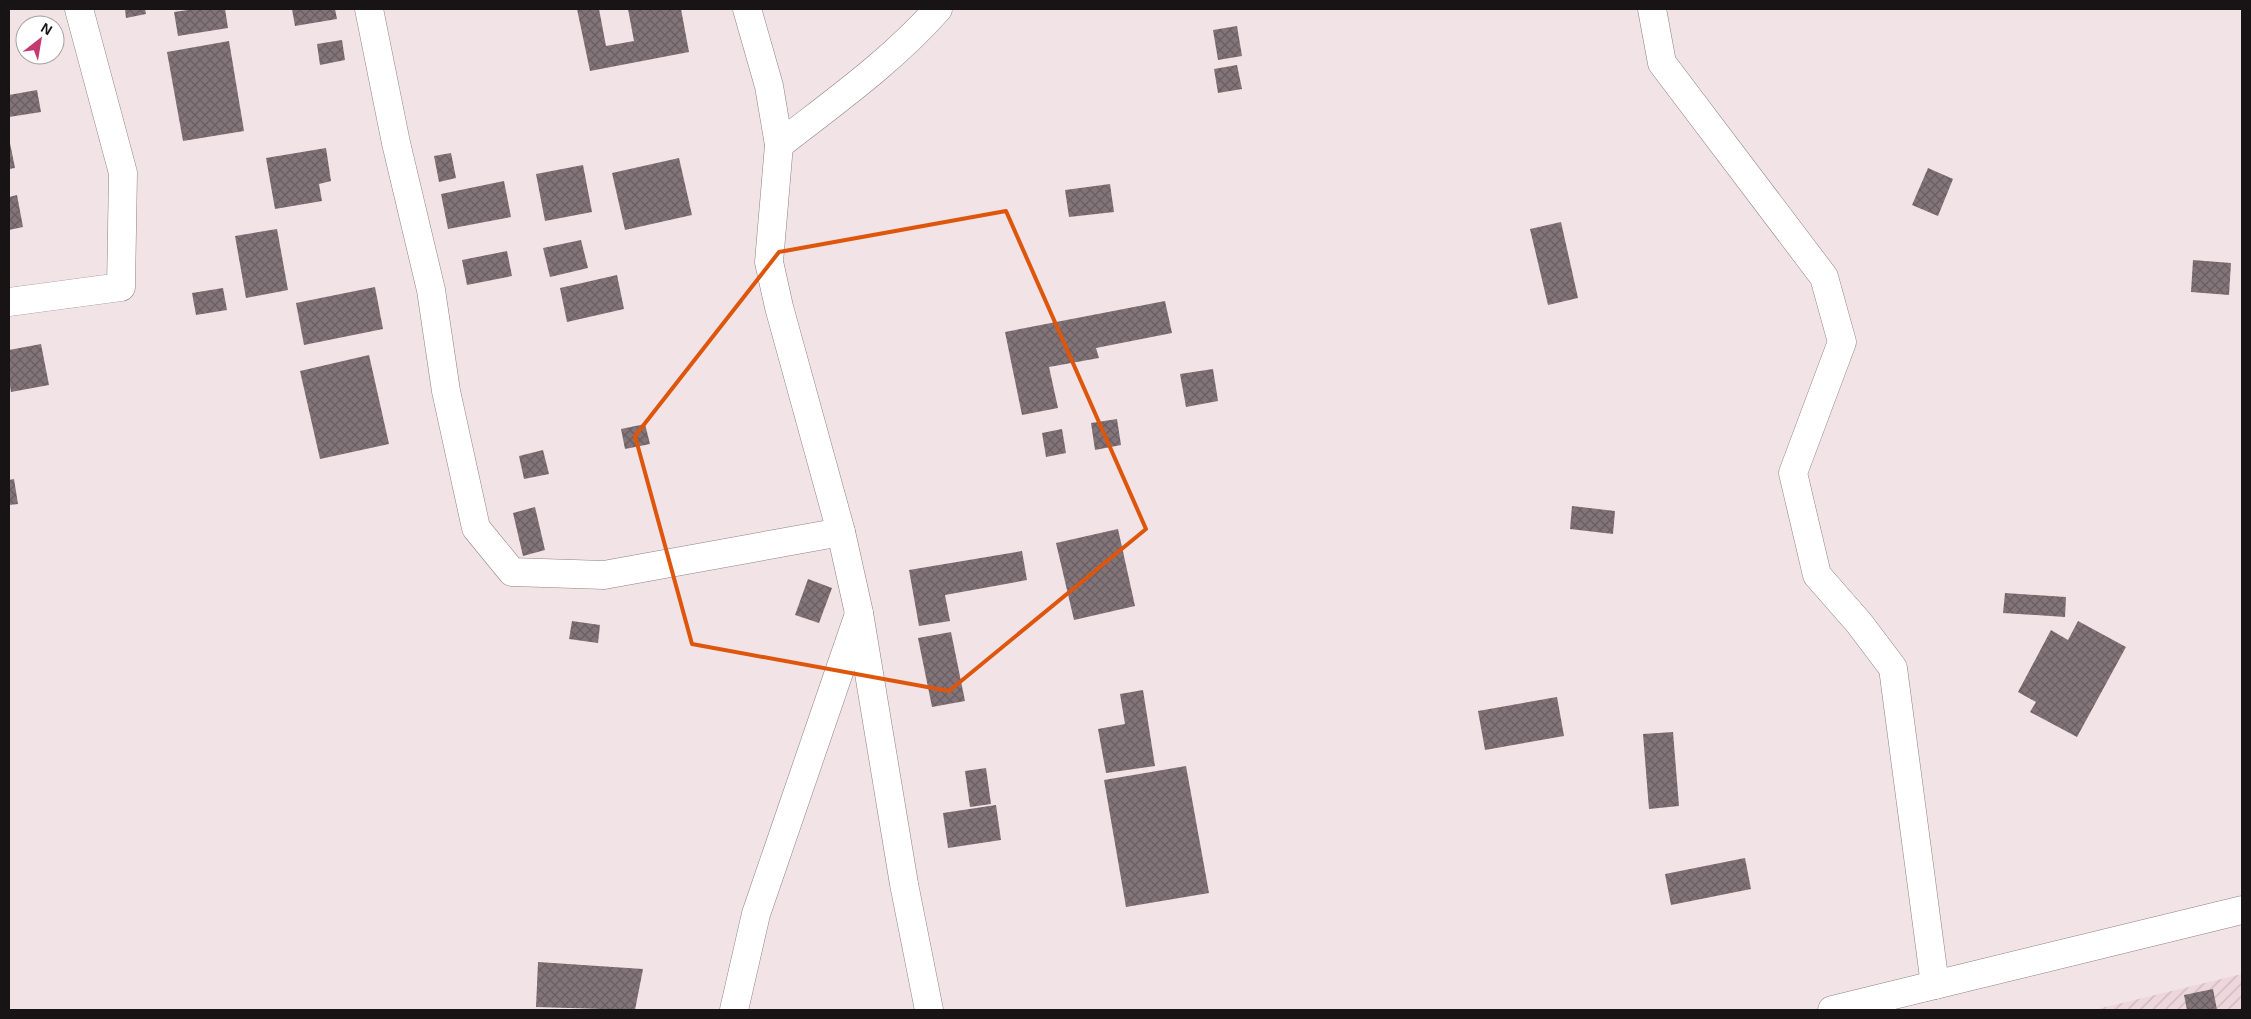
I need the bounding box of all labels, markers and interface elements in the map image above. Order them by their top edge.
north arrow [15,15,65,65]
text: N [38,19,55,38]

